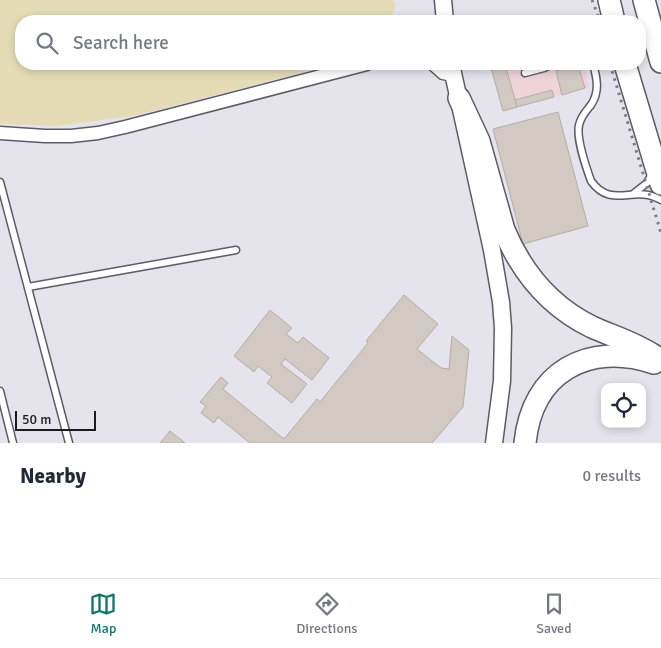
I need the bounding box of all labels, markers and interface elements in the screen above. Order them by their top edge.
search box [15,15,646,70]
icon: search [33,29,61,57]
text: Search here [73,31,169,55]
map controls [601,383,646,428]
button: locate [601,383,646,428]
scale bar [15,408,96,431]
text: 50 m [22,411,51,428]
text: Nearby [20,463,86,489]
text: 0 results [582,466,641,486]
tab: Map [89,590,117,637]
tab: Directions [296,590,357,637]
tab: Saved [536,590,572,637]

